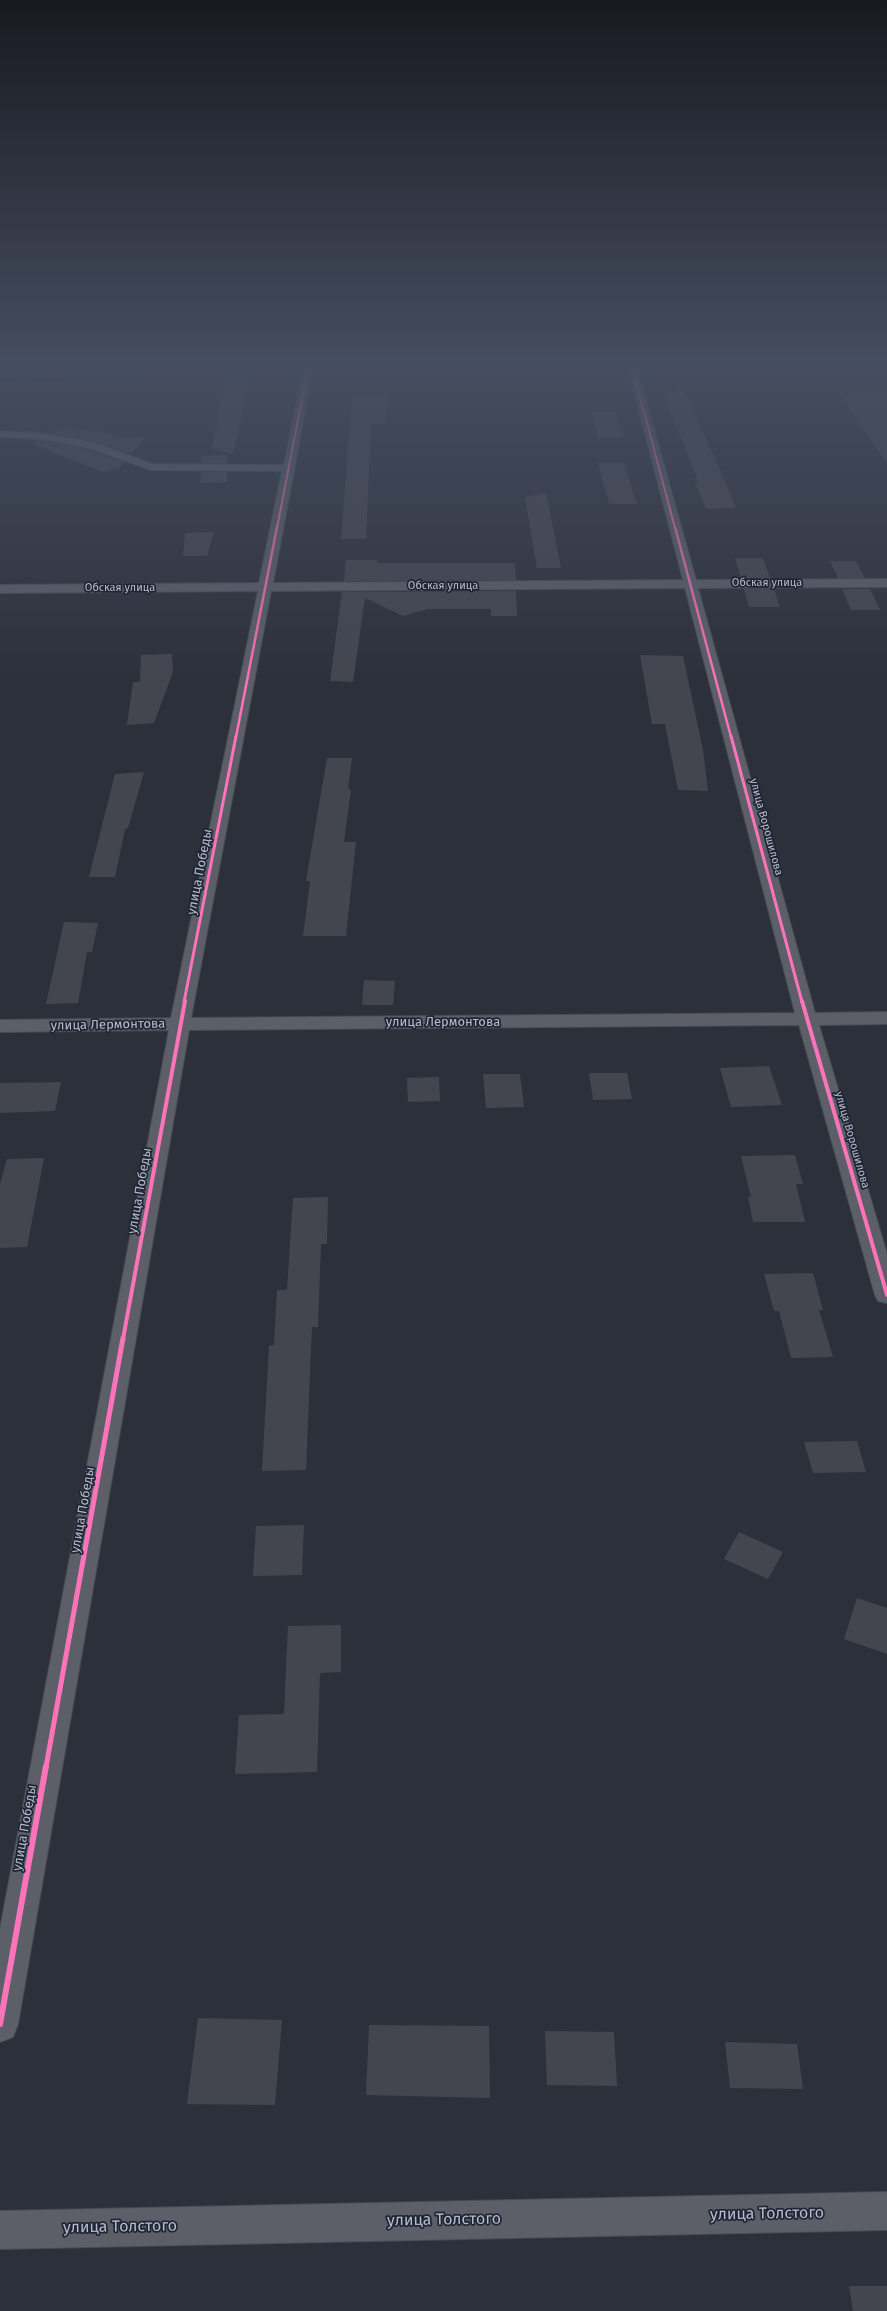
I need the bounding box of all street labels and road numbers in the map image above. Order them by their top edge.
street label: Обская улица [732,576,802,590]
street label: Обская улица [408,579,478,593]
street label: Обская улица [85,581,155,595]
street label: улица Ворошилова [747,777,785,877]
street label: улица Победы [184,828,216,916]
street label: улица Лермонтова [386,1014,500,1030]
street label: улица Лермонтова [51,1016,165,1034]
street label: улица Ворошилова [832,1090,872,1190]
street label: улица Победы [125,1147,155,1235]
street label: улица Победы [68,1466,98,1554]
street label: улица Победы [10,1784,40,1872]
street label: улица Толстого [710,2203,824,2225]
street label: улица Толстого [387,2209,501,2231]
street label: улица Толстого [63,2216,177,2238]

